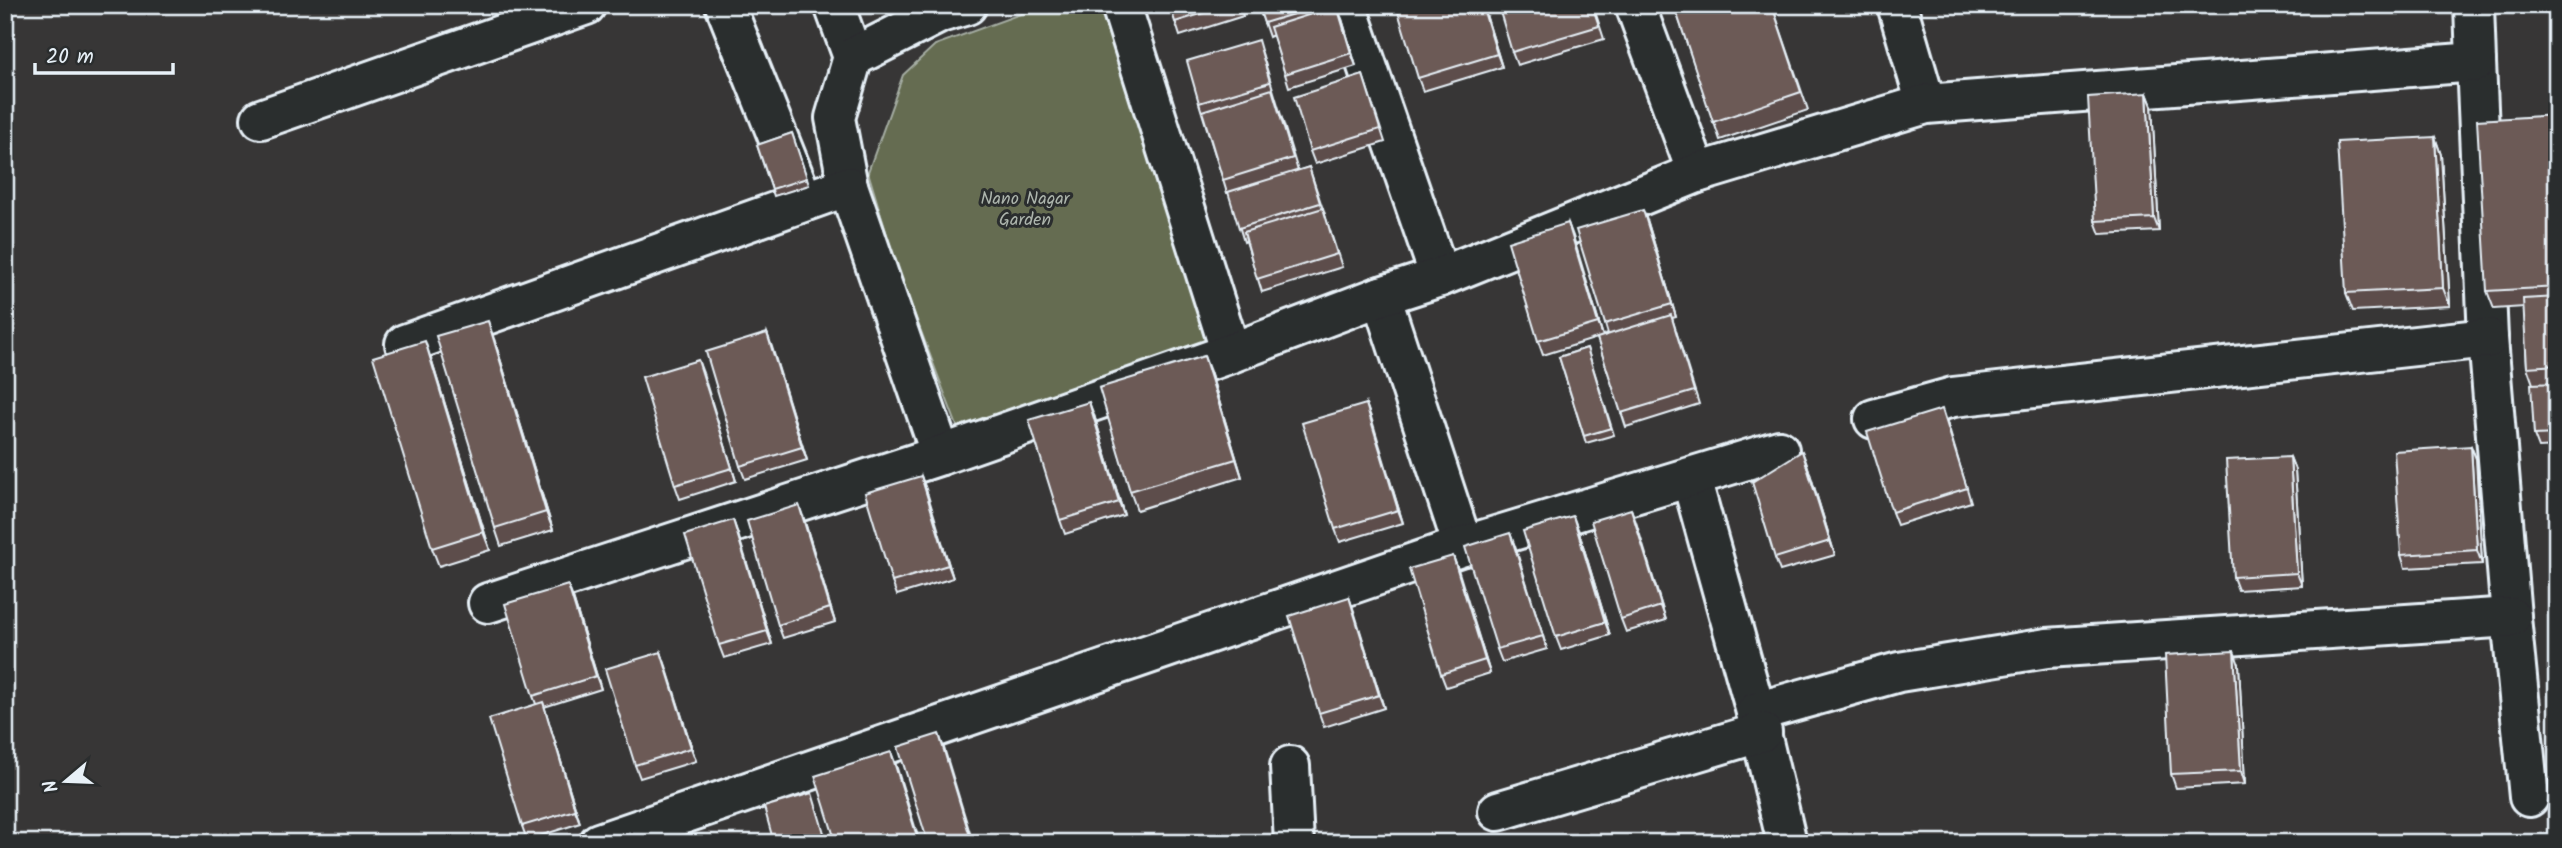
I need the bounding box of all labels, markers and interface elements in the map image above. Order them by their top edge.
scale bar [35,32,173,76]
text: 20 m [46,41,94,74]
park label: Nano Nagar Garden [980,185,1071,235]
north arrow [32,746,102,816]
text: N [36,775,68,796]

